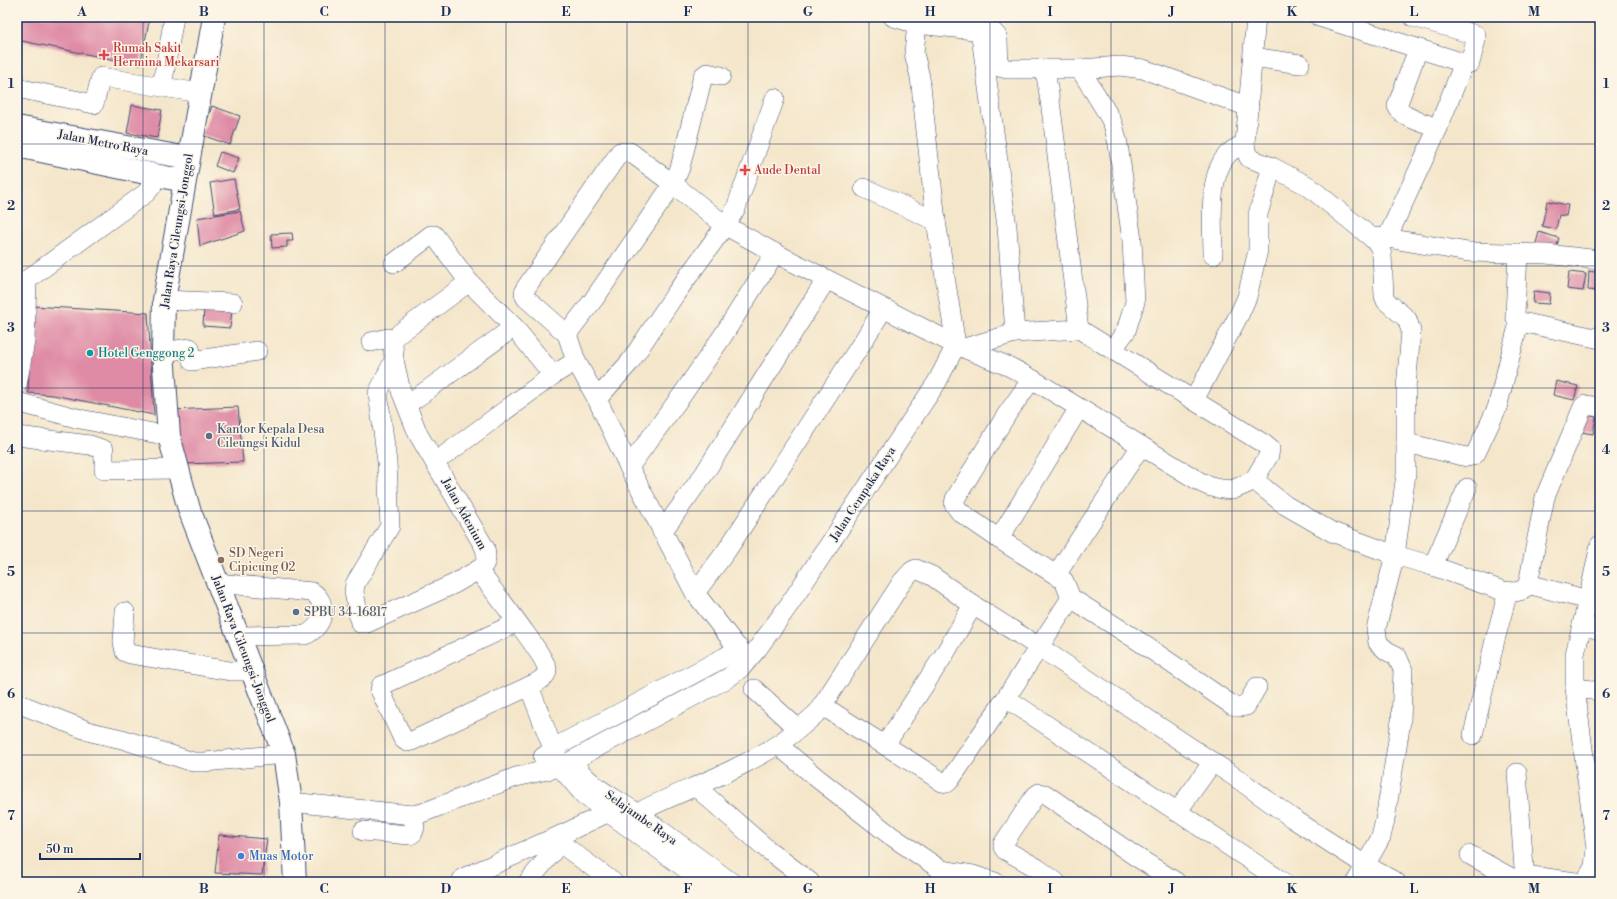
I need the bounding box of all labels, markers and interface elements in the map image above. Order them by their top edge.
text: A [76,4,87,20]
text: B [199,4,209,20]
text: C [319,4,329,20]
text: D [441,4,451,20]
text: E [561,4,571,20]
text: F [683,4,693,20]
text: G [803,4,814,20]
text: H [925,4,936,20]
text: I [1047,4,1053,20]
text: J [1167,4,1175,20]
text: K [1287,4,1298,20]
text: L [1410,4,1419,20]
text: M [1528,4,1540,20]
place label: Rumah Sakit Hermina Mekarsari [113,41,220,70]
marker: Rumah Sakit Hermina Mekarsari [98,49,110,61]
text: 1 [8,76,15,92]
text: 1 [1603,76,1610,92]
street label: Jalan Metro Raya [55,127,150,159]
street label: Jalan Raya Cileungsi-Jonggol [157,152,197,311]
place label: Aude Dental [753,163,821,178]
marker: Aude Dental [739,164,751,176]
text: 2 [7,198,15,214]
text: 2 [1602,198,1610,214]
text: 3 [7,320,15,336]
text: 3 [1602,320,1610,336]
place label: Hotel Genggong 2 [98,346,195,361]
marker: Hotel Genggong 2 [85,348,95,358]
place label: Kantor Kepala Desa Cileungsi Kidul [217,422,325,451]
marker: Kantor Kepala Desa Cileungsi Kidul [204,431,214,441]
text: 4 [7,442,16,458]
text: 4 [1602,442,1611,458]
street label: Jalan Cempaka Raya [826,443,900,545]
street label: Jalan Adenium [438,475,490,553]
place label: SD Negeri Cipicung 02 [229,546,296,575]
marker: SD Negeri Cipicung 02 [216,555,226,565]
text: 5 [7,564,15,580]
text: 5 [1602,564,1610,580]
street label: Jalan Raya Cileungsi-Jonggol [208,572,278,725]
place label: SPBU 34-16817 [304,605,387,620]
marker: SPBU 34-16817 [291,607,301,617]
text: 6 [7,686,15,702]
text: 6 [1602,686,1610,702]
street label: Selajambe Raya [602,788,681,849]
text: 7 [7,808,15,824]
text: 7 [1602,808,1610,824]
scale bar [40,835,140,861]
text: 50 m [46,842,74,857]
place label: Muas Motor [249,849,314,864]
marker: Muas Motor [236,851,246,861]
text: A [76,881,87,897]
text: B [199,881,209,897]
text: C [319,881,329,897]
text: D [441,881,451,897]
text: E [561,881,571,897]
text: F [683,881,693,897]
text: G [803,881,814,897]
text: H [925,881,936,897]
text: I [1047,881,1053,897]
text: J [1167,881,1175,897]
text: K [1287,881,1298,897]
text: L [1410,881,1419,897]
text: M [1528,881,1540,897]

